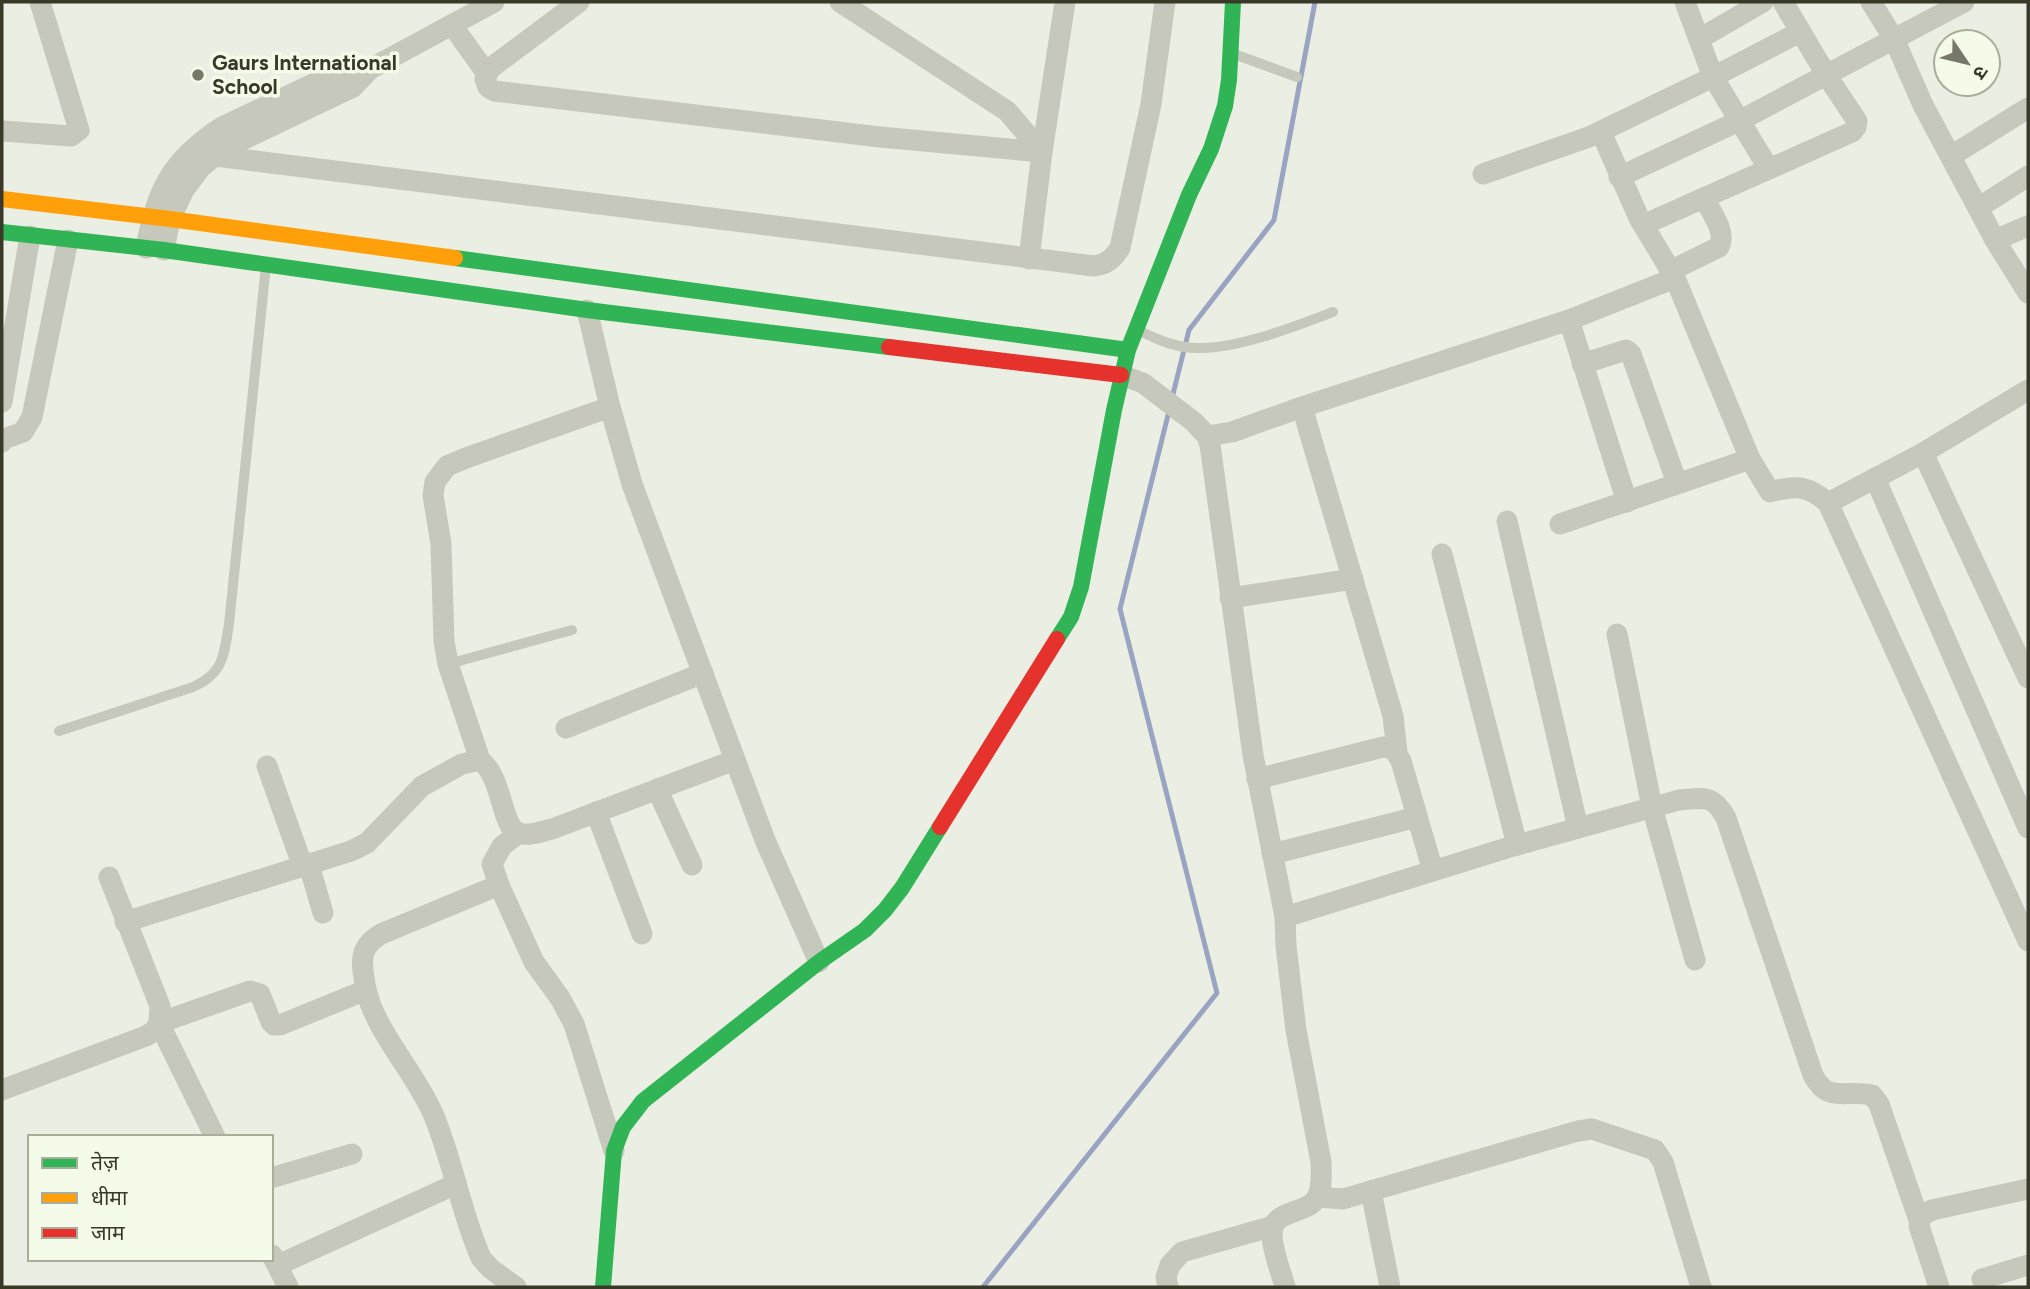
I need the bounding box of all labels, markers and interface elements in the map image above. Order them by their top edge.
north arrow [1932,28,2002,98]
place label: Gaurs International School [212,50,397,99]
text: उ [1967,61,1993,84]
marker: Gaurs International School [190,67,206,83]
legend [28,1135,273,1261]
text: तेज़ [91,1150,119,1175]
text: धीमा [91,1185,128,1210]
text: जाम [91,1220,125,1245]

